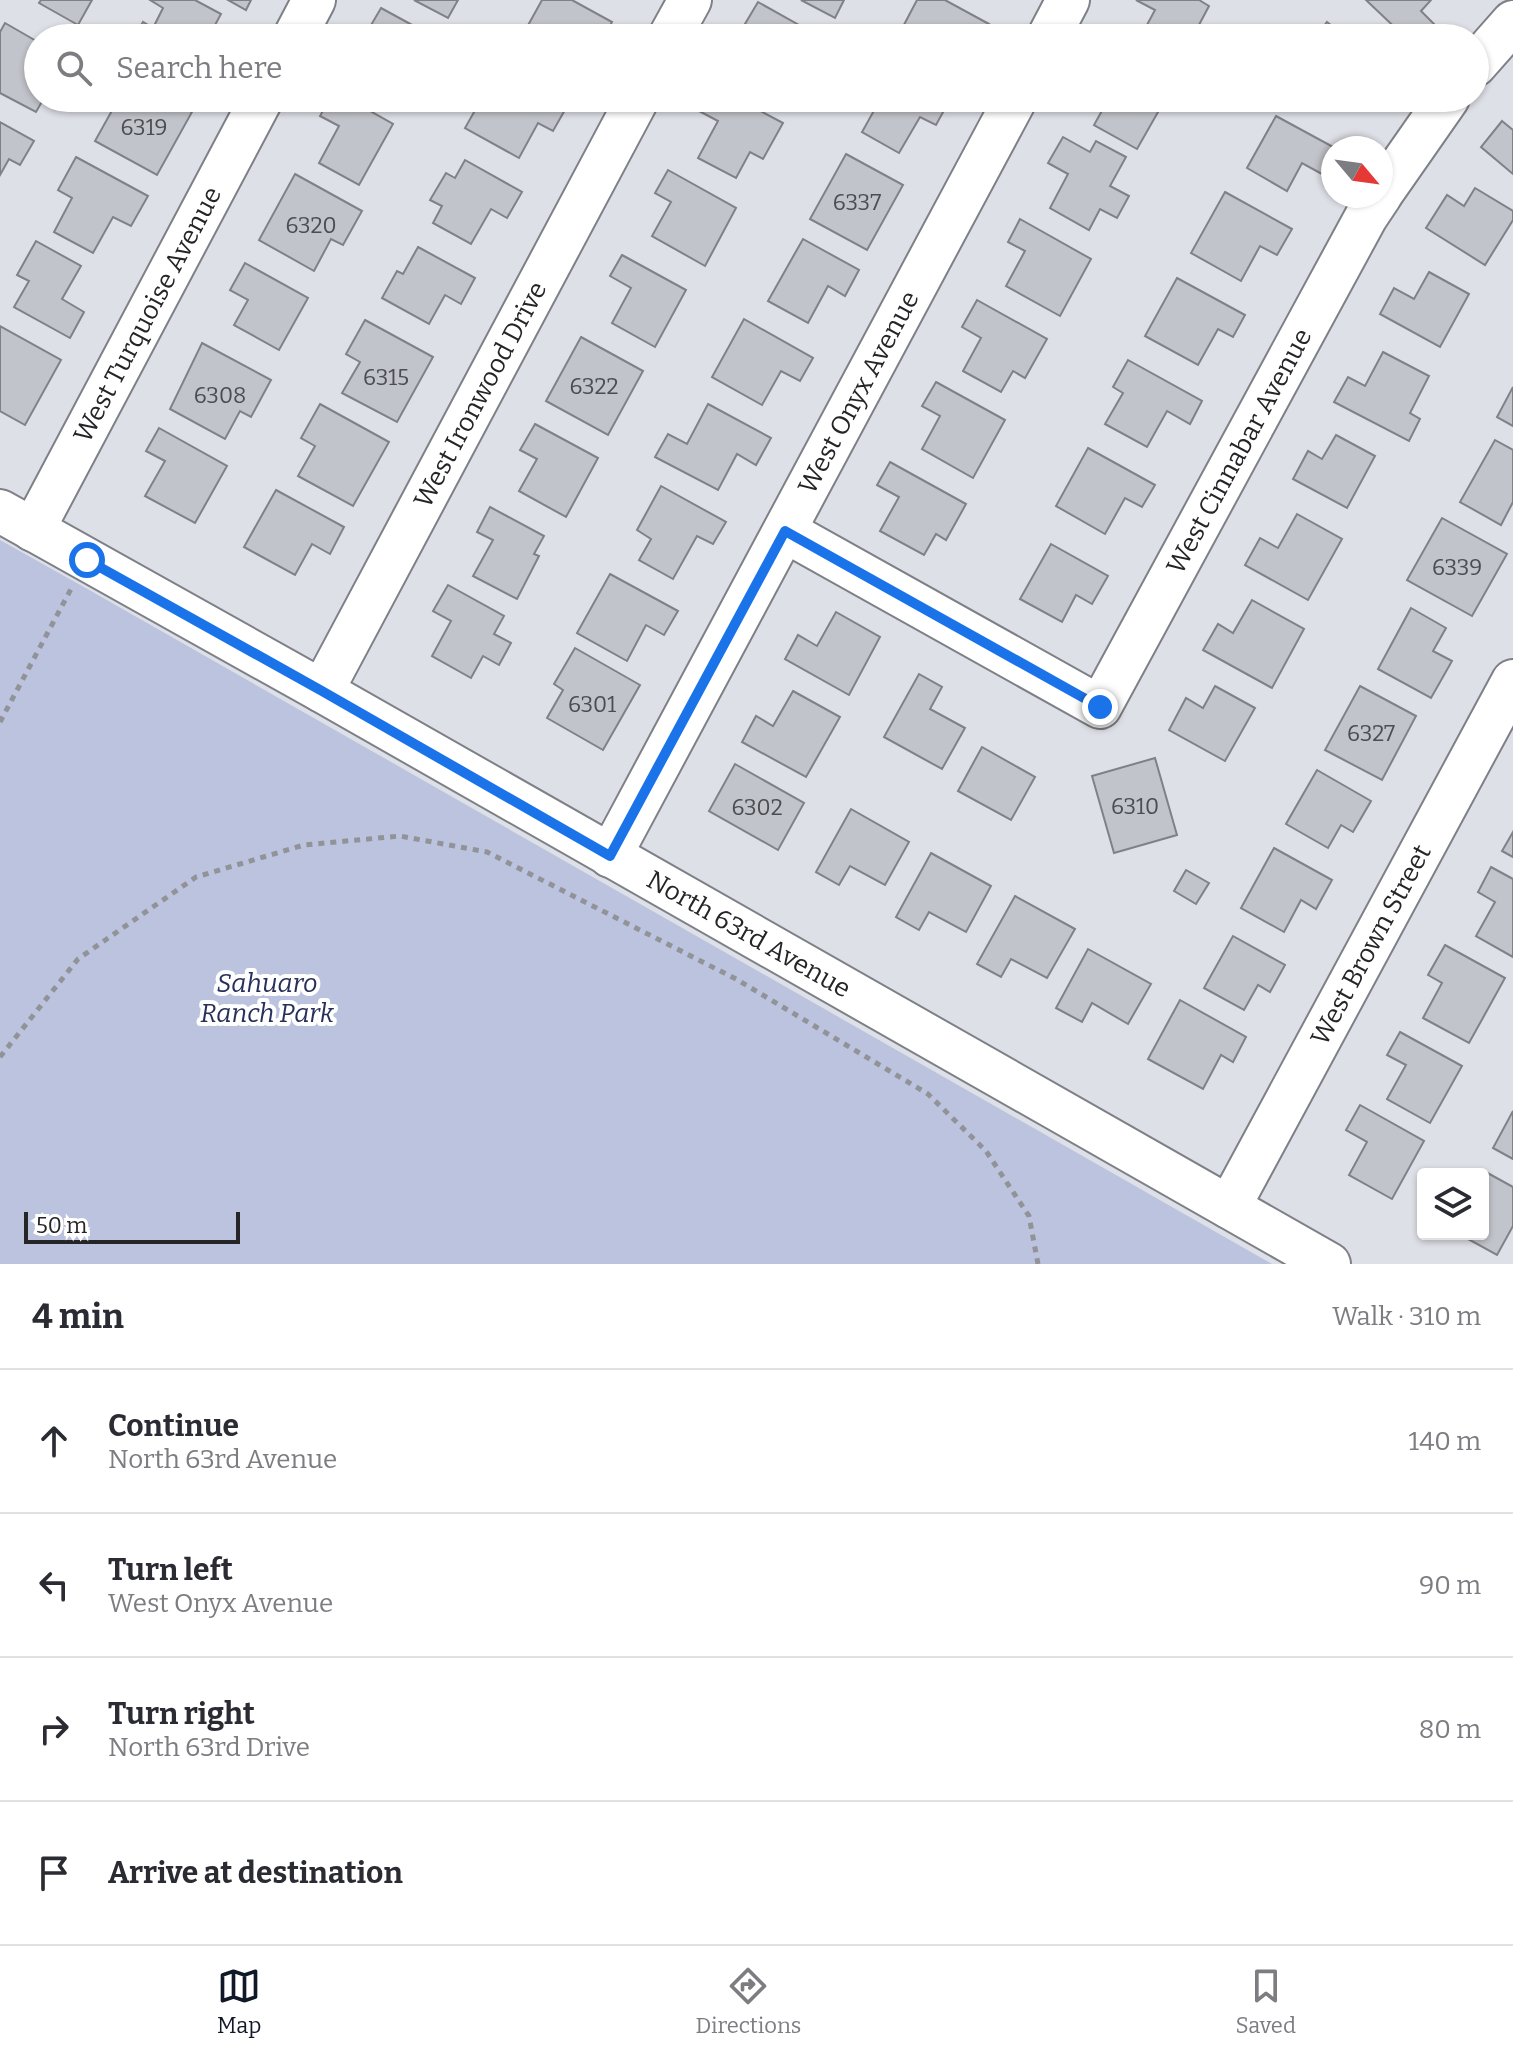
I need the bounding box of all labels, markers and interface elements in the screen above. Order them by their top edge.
search box [24,24,1489,112]
icon: search [52,46,96,90]
text: Search here [116,50,283,86]
house number: 6319 [121,114,168,141]
north arrow [1321,136,1393,208]
street label: West Turquoise Avenue [67,182,228,448]
house number: 6337 [833,189,881,216]
house number: 6320 [285,212,337,239]
street label: West Ironwood Drive [408,276,553,513]
street label: West Onyx Avenue [792,286,926,499]
street label: West Cinnabar Avenue [1160,323,1318,579]
house number: 6315 [363,364,409,391]
house number: 6322 [569,373,619,400]
house number: 6308 [194,382,246,409]
route start [69,542,105,578]
house number: 6339 [1432,554,1482,581]
route end [1082,689,1118,725]
house number: 6301 [568,691,616,718]
house number: 6327 [1347,720,1395,747]
house number: 6310 [1111,793,1159,820]
house number: 6302 [731,794,783,821]
street label: West Brown Street [1304,839,1438,1051]
street label: North 63rd Avenue [641,864,856,1005]
park label: Sahuaro Ranch Park [200,968,335,1029]
map controls [1417,1168,1489,1240]
button: layers [1417,1168,1489,1240]
scale bar [24,1208,240,1244]
text: 50 m [36,1212,87,1239]
text: 4 min [32,1296,124,1337]
text: Walk · 310 m [1332,1301,1481,1332]
text: Continue [108,1408,239,1444]
icon: ahead [32,1419,76,1463]
text: 140 m [1409,1426,1481,1457]
text: North 63rd Avenue [108,1444,337,1475]
text: Turn left [108,1552,233,1588]
icon: left [32,1563,76,1607]
text: 90 m [1419,1570,1481,1601]
text: West Onyx Avenue [108,1588,333,1619]
text: Turn right [108,1696,255,1732]
icon: right [32,1707,76,1751]
text: 80 m [1419,1714,1481,1745]
text: North 63rd Drive [108,1732,310,1763]
icon: arrive [32,1851,76,1895]
text: Arrive at destination [108,1855,403,1891]
tab: Map [217,1964,261,2039]
tab: Directions [696,1964,801,2039]
tab: Saved [1236,1964,1296,2039]

